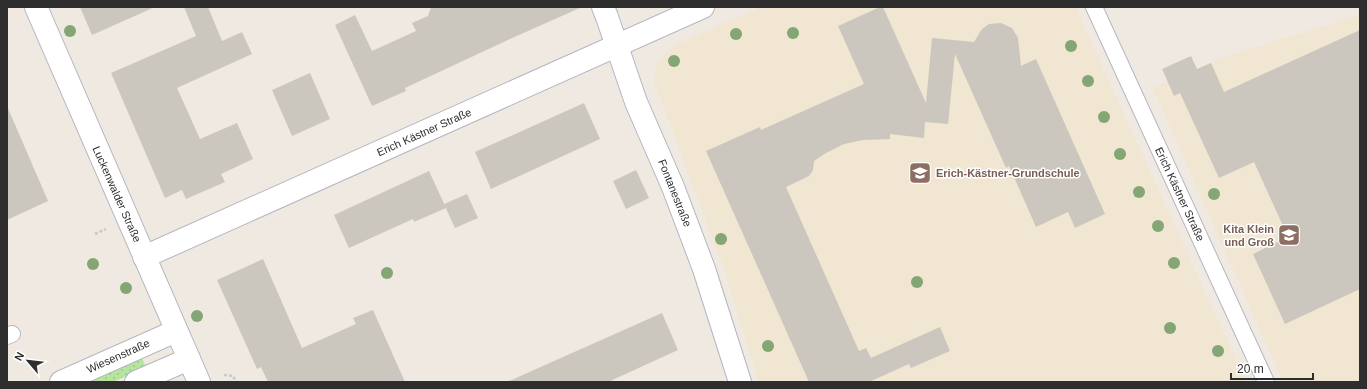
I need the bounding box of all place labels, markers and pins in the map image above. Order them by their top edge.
school or university icon: Erich-Kästner-Grundschule [907,160,933,186]
place label: Erich-Kästner-Grundschule [936,167,1080,179]
school or university icon: Kita Klein und Groß [1276,222,1302,248]
place label: Kita Klein und Groß [1223,223,1274,248]

